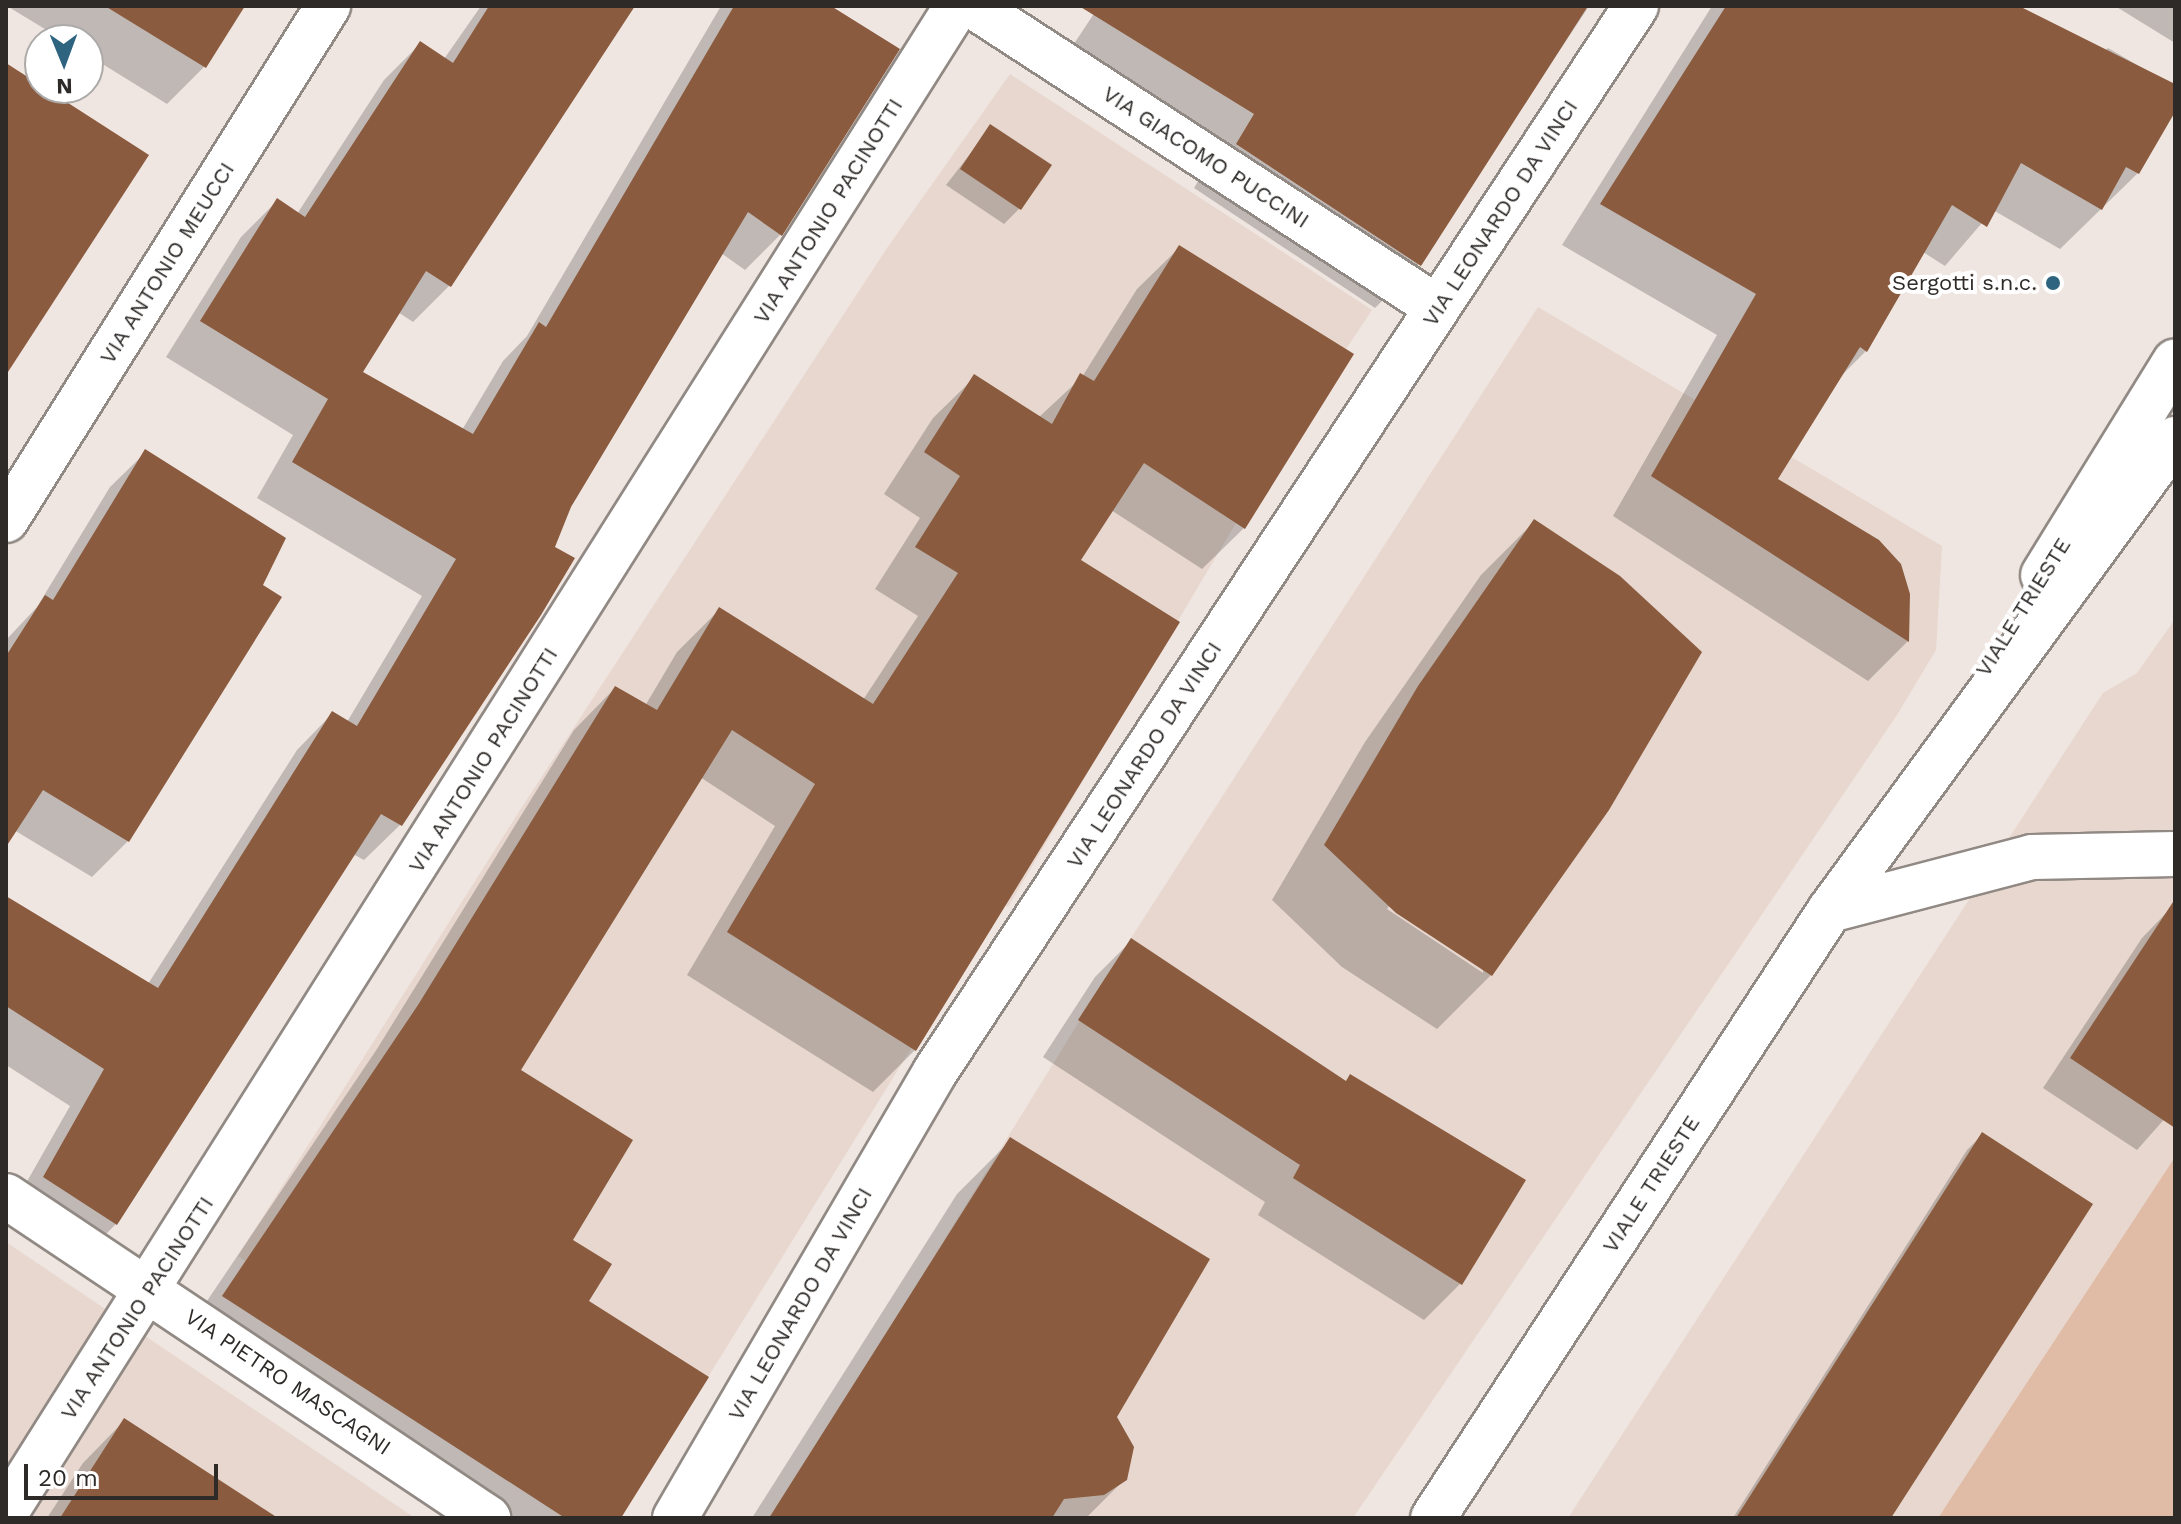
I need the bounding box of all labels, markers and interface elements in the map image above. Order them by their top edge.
north arrow [24,24,104,104]
text: N [56,74,73,99]
street label: VIA GIACOMO PUCCINI [1097,80,1315,234]
street label: VIA ANTONIO PACINOTTI [747,93,909,329]
street label: VIA LEONARDO DA VINCI [1416,94,1584,332]
street label: VIA ANTONIO MEUCCI [94,157,240,369]
place label: Sergotti s.n.c. [1892,270,2037,296]
marker: Sergotti s.n.c. [2044,274,2062,292]
street label: VIALE TRIESTE [1970,532,2076,682]
street label: VIA LEONARDO DA VINCI [1060,636,1228,874]
street label: VIA ANTONIO PACINOTTI [402,642,564,878]
street label: VIALE TRIESTE [1597,1110,1705,1258]
street label: VIA LEONARDO DA VINCI [722,1182,878,1426]
street label: VIA ANTONIO PACINOTTI [54,1191,220,1425]
street label: VIA PIETRO MASCAGNI [180,1303,396,1461]
scale bar [28,1448,222,1498]
text: 20 m [38,1464,98,1492]

